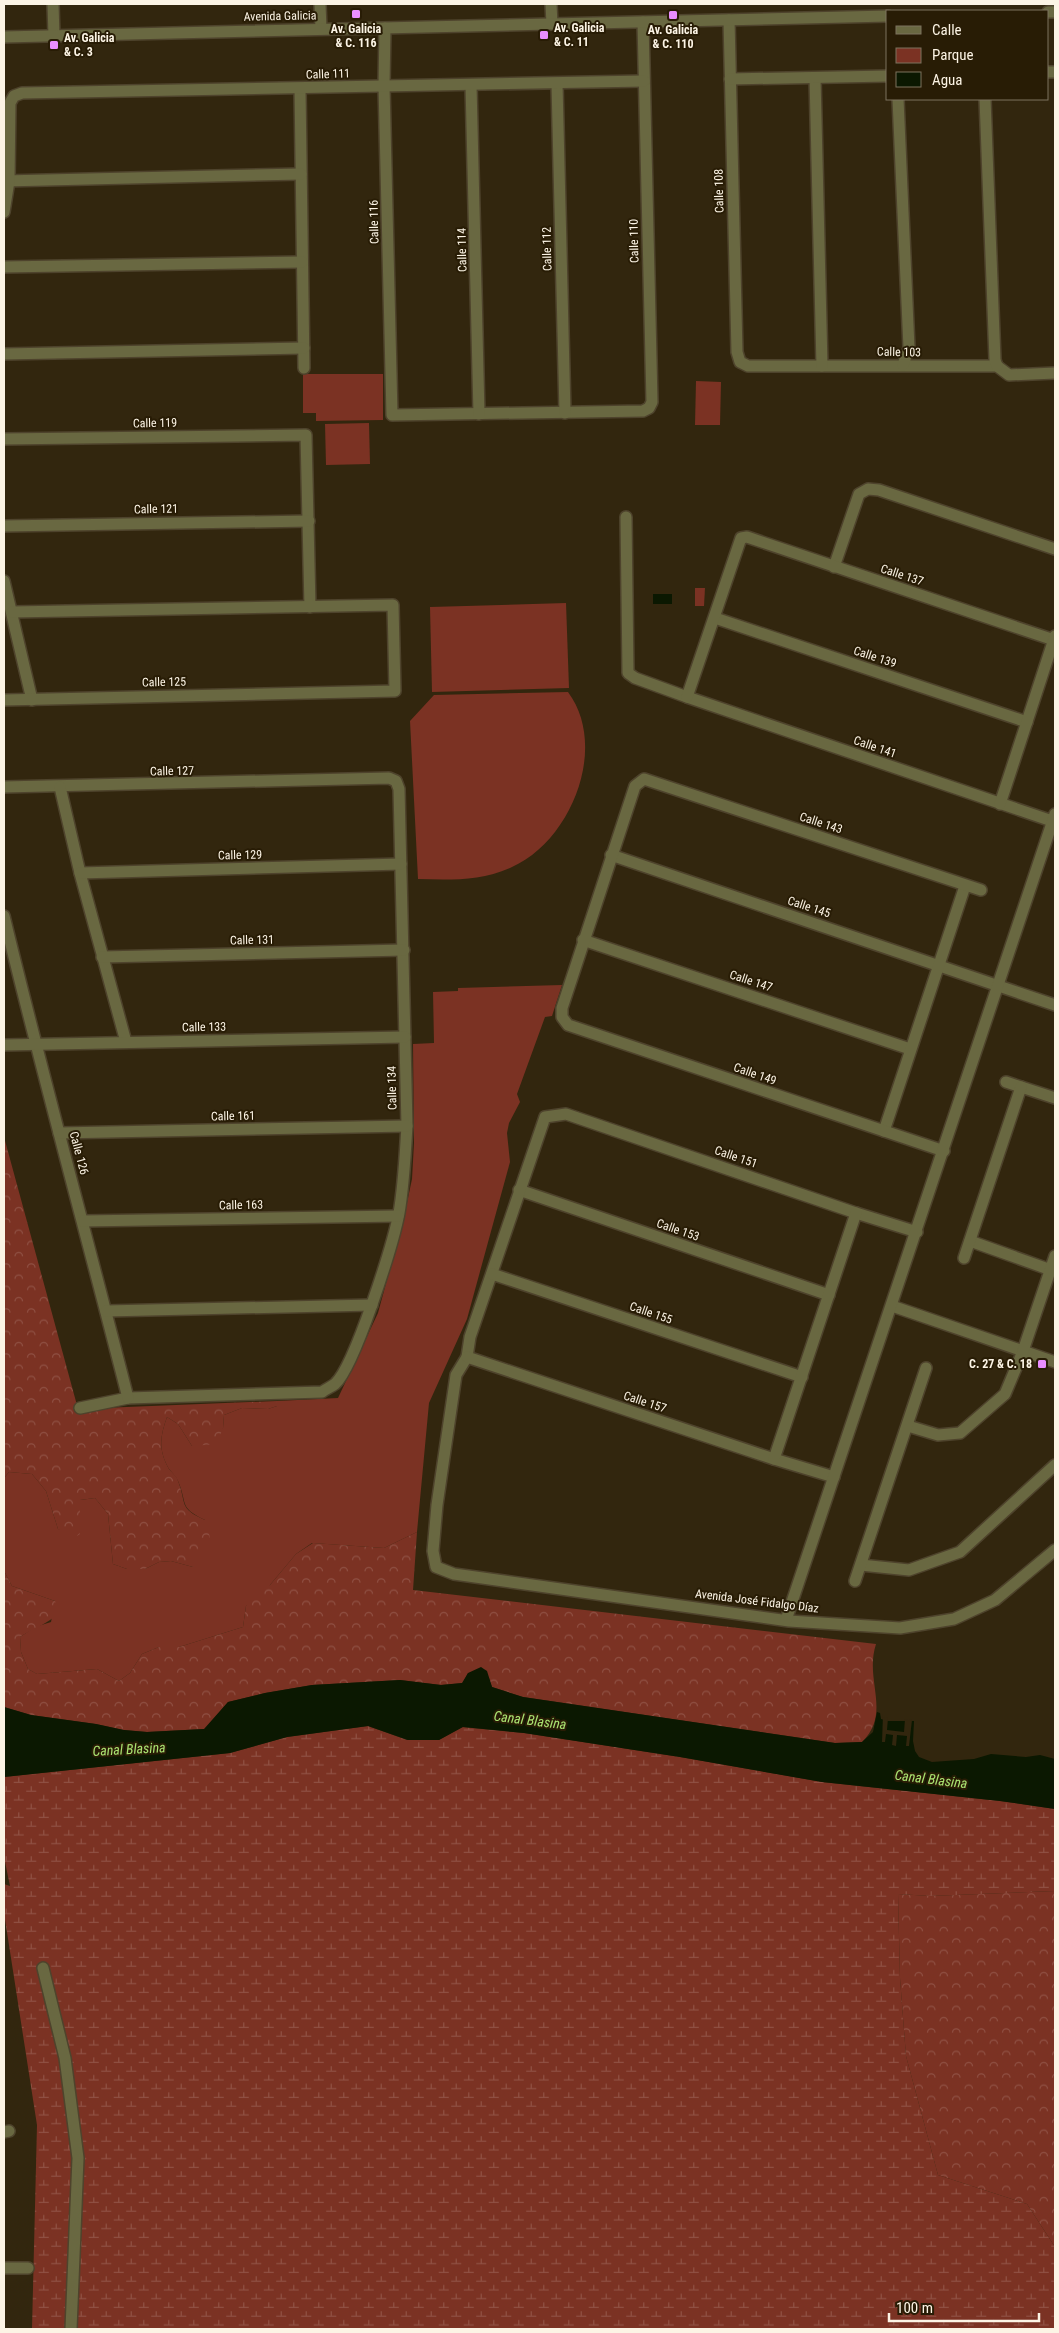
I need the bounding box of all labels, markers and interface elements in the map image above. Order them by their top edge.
street label: Avenida Galicia [244,8,317,24]
marker: Av. Galicia & C. 116 [350,8,362,20]
marker: Av. Galicia & C. 110 [667,9,679,21]
legend [886,10,1049,100]
place label: Av. Galicia & C. 11 [554,21,605,49]
text: Calle [932,21,962,39]
place label: Av. Galicia & C. 116 [331,22,382,50]
place label: Av. Galicia & C. 110 [648,23,699,51]
marker: Av. Galicia & C. 11 [538,29,550,41]
place label: Av. Galicia & C. 3 [64,31,115,59]
marker: Av. Galicia & C. 3 [48,39,60,51]
text: Parque [932,46,974,64]
street label: Calle 111 [306,66,350,82]
text: Agua [932,71,962,89]
street label: Calle 108 [712,169,726,213]
street label: Calle 116 [367,200,381,244]
street label: Calle 110 [627,219,641,263]
street label: Calle 112 [540,227,554,271]
street label: Calle 114 [455,228,469,272]
street label: Calle 103 [877,345,921,359]
street label: Calle 119 [133,416,177,430]
street label: Calle 121 [134,502,178,516]
street label: Calle 137 [879,562,925,589]
street label: Calle 139 [852,644,898,671]
street label: Calle 125 [142,675,186,689]
street label: Calle 141 [852,733,898,761]
street label: Calle 127 [150,764,194,778]
street label: Calle 143 [798,810,844,837]
street label: Calle 129 [218,848,262,862]
street label: Calle 145 [786,894,832,921]
street label: Calle 131 [230,933,274,947]
street label: Calle 147 [728,968,774,995]
street label: Calle 133 [182,1020,226,1034]
street label: Calle 149 [732,1060,778,1088]
street label: Calle 134 [385,1066,399,1110]
street label: Calle 161 [211,1109,255,1123]
street label: Calle 126 [67,1130,92,1176]
street label: Calle 151 [713,1143,759,1171]
street label: Calle 163 [219,1198,263,1212]
street label: Calle 153 [655,1216,701,1244]
street label: Calle 155 [628,1299,674,1327]
place label: C. 27 & C. 18 [969,1357,1032,1371]
marker: C. 27 & C. 18 [1036,1358,1048,1370]
street label: Calle 157 [622,1389,668,1416]
street label: Avenida José Fidalgo Díaz [694,1586,820,1616]
water label: Canal Blasina [493,1708,567,1732]
water label: Canal Blasina [92,1739,166,1759]
water label: Canal Blasina [894,1767,968,1791]
scale bar [889,2290,1039,2322]
text: 100 m [896,2299,933,2317]

